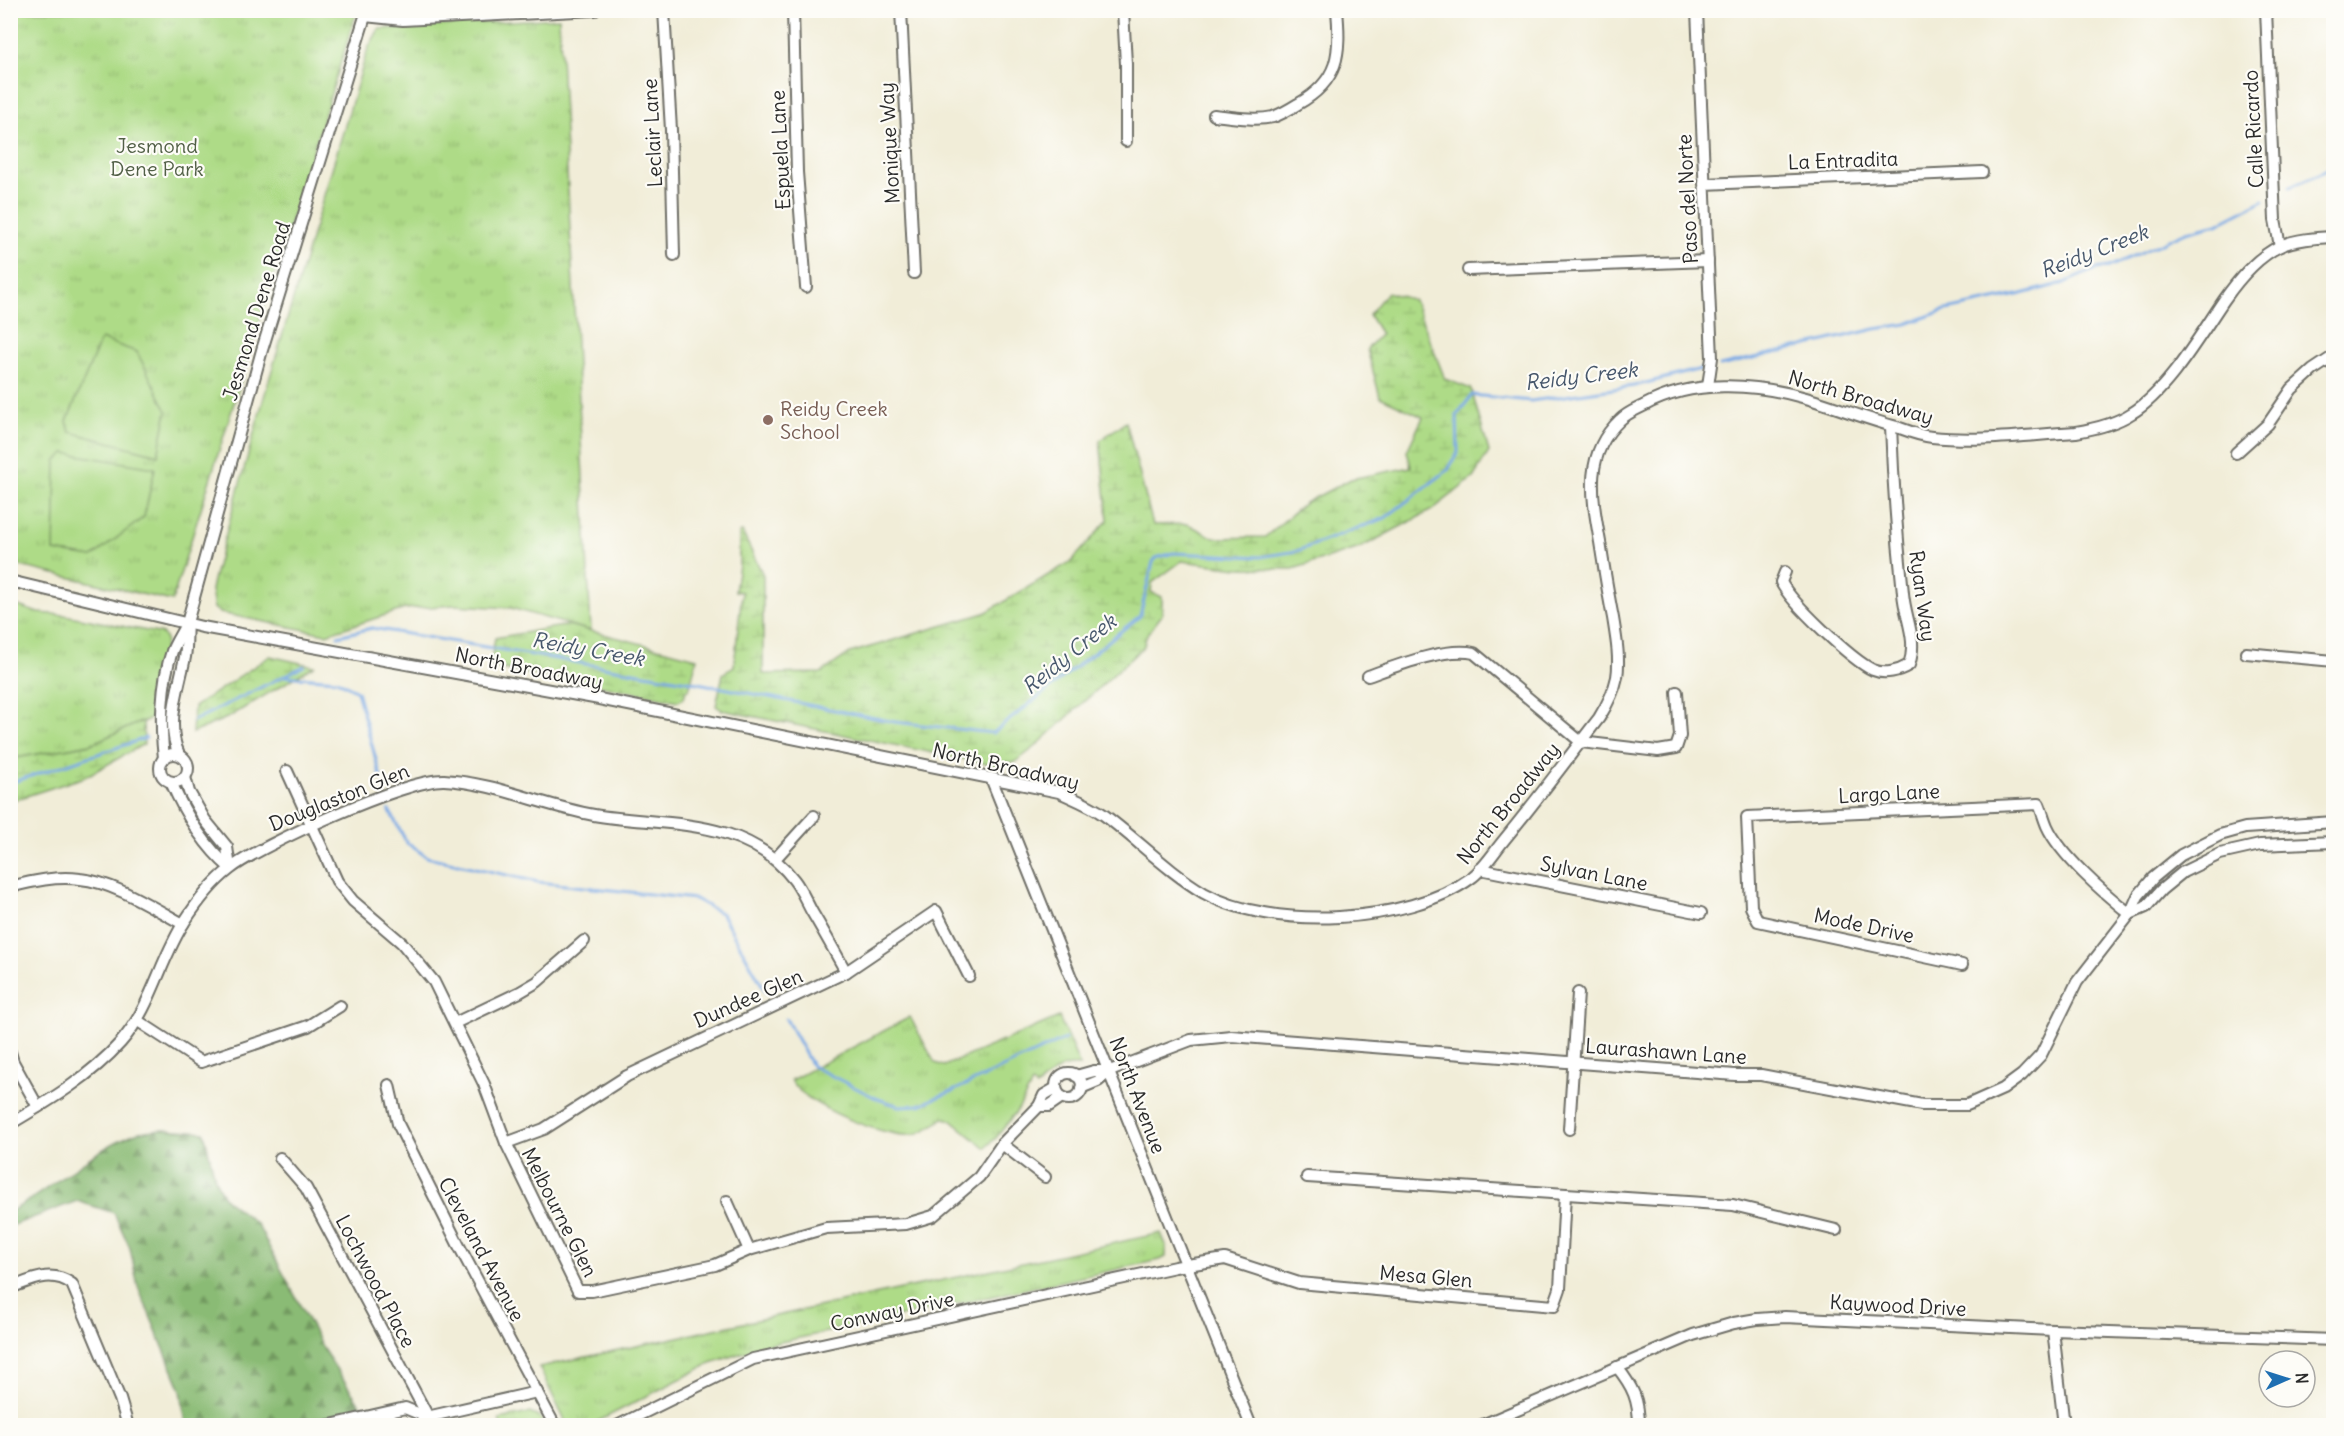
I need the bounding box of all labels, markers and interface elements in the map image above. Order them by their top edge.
street label: Calle Ricardo [2237,69,2269,189]
street label: Leclair Lane [637,78,667,188]
street label: Monique Way [873,82,905,204]
street label: Espuela Lane [764,90,796,210]
park label: Jesmond Dene Park [110,133,204,181]
street label: Paso del Norte [1671,133,1703,265]
street label: La Entradita [1787,146,1899,174]
street label: Jesmond Dene Road [217,218,295,404]
water label: Reidy Creek [2036,218,2153,284]
water label: Reidy Creek [1523,356,1640,396]
street label: North Broadway [1786,364,1936,430]
place label: Reidy Creek School [780,396,888,444]
marker: Reidy Creek School [761,413,775,427]
street label: Ryan Way [1904,549,1942,643]
water label: Reidy Creek [1017,607,1122,700]
water label: Reidy Creek [530,626,647,672]
street label: North Broadway [453,641,605,695]
street label: North Broadway [930,737,1082,795]
street label: North Broadway [1451,737,1565,869]
street label: Douglaston Glen [265,758,413,836]
street label: Largo Lane [1838,778,1940,808]
street label: Sylvan Lane [1538,850,1650,896]
street label: Mode Drive [1812,902,1916,948]
street label: Dundee Glen [690,963,806,1033]
street label: North Avenue [1104,1033,1172,1157]
street label: Laurashawn Lane [1584,1033,1748,1069]
street label: Melbourne Glen [517,1143,603,1281]
street label: Cleveland Avenue [433,1173,531,1325]
street label: Lochwood Place [331,1210,421,1352]
street label: Mesa Glen [1378,1259,1474,1293]
street label: Conway Drive [828,1286,956,1336]
street label: Kaywood Drive [1829,1289,1967,1321]
north arrow [2257,1349,2317,1409]
text: N [2292,1372,2312,1384]

